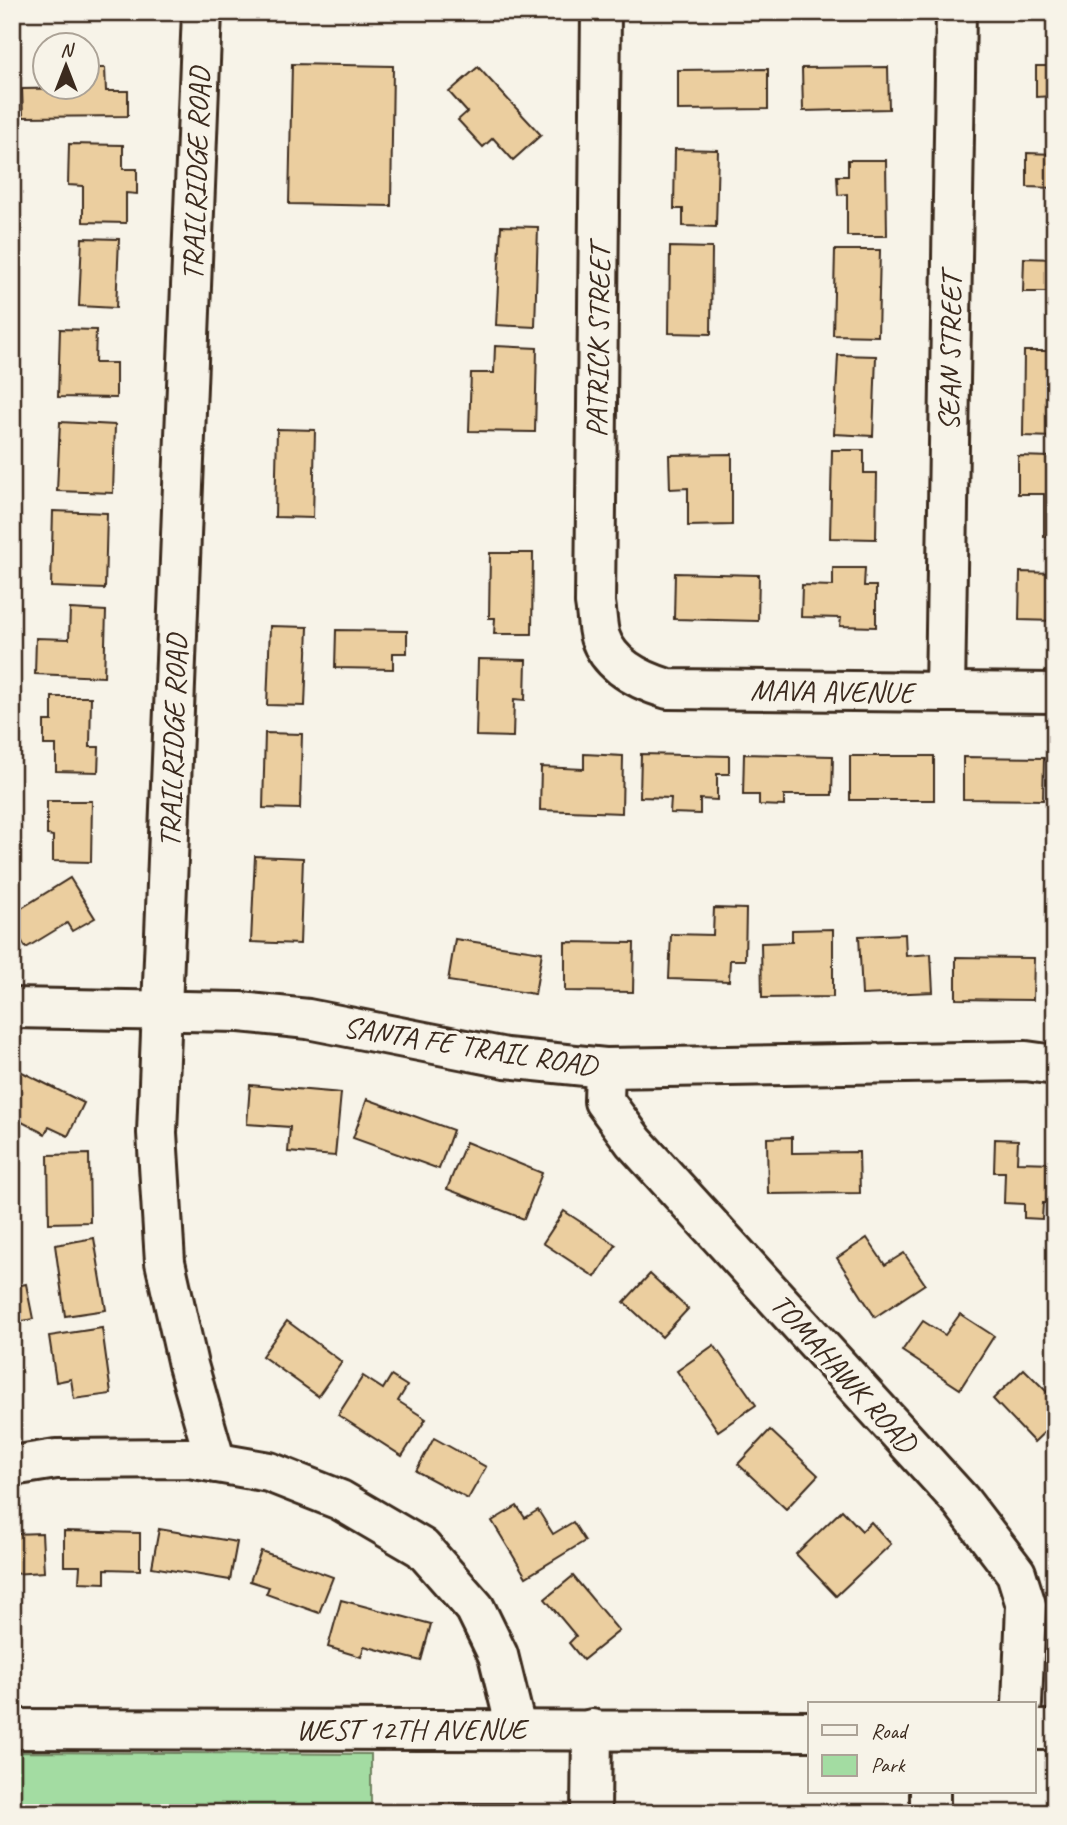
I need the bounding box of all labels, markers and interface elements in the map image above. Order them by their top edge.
north arrow [32,32,102,102]
text: N [60,38,75,62]
street label: TRAILRIDGE ROAD [173,64,219,281]
street label: PATRICK STREET [577,237,619,438]
street label: SEAN STREET [930,266,970,431]
street label: TRAILRIDGE ROAD [150,631,196,848]
street label: MAVA AVENUE [750,671,918,711]
street label: SANTA FE TRAIL ROAD [341,1007,602,1085]
street label: TOMAHAWK ROAD [763,1285,927,1463]
legend [808,1702,1036,1794]
street label: WEST 12TH AVENUE [296,1710,530,1748]
text: Road [871,1718,910,1744]
text: Park [871,1752,906,1778]

